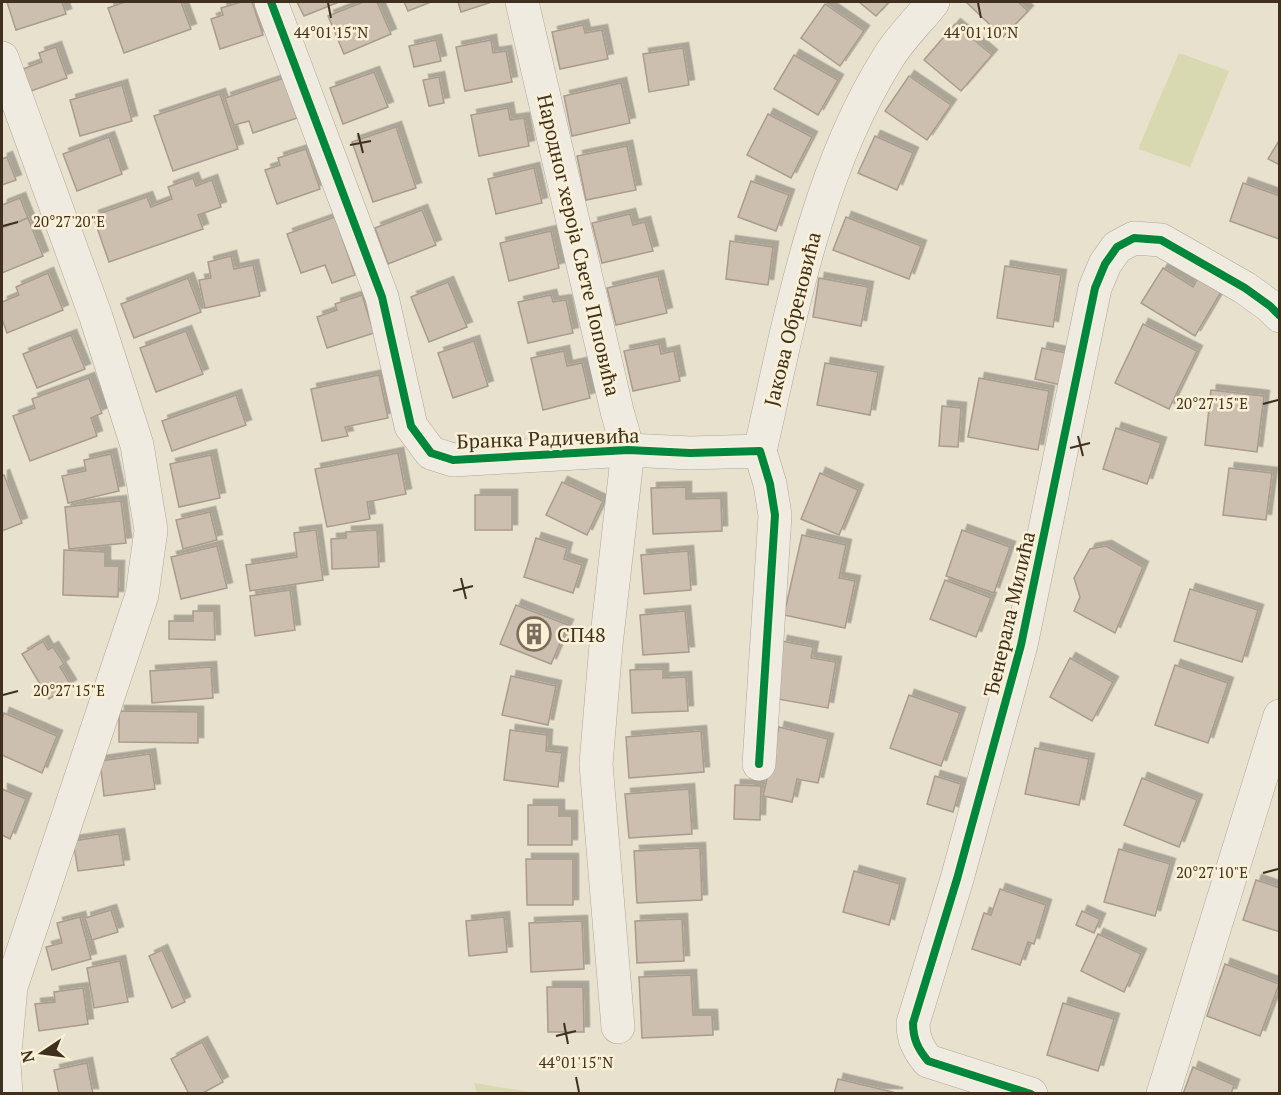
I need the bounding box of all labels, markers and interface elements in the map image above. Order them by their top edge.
text: 44°01'15"N [294,22,368,42]
text: 44°01'10"N [944,22,1018,42]
street label: Народног хероја Свете Поповића [531,91,627,399]
text: 20°27'20"E [33,211,105,231]
street label: Јакова Обреновића [757,229,827,409]
text: 20°27'15"E [1176,393,1248,413]
street label: Бранка Радичевића [456,421,640,455]
street label: Ђенерала Милића [977,529,1041,699]
building icon: СП48 [516,616,552,652]
place label: СП48 [557,621,606,648]
text: 20°27'15"E [33,680,105,700]
text: 20°27'10"E [1176,862,1248,882]
north arrow [12,1023,72,1083]
text: N [15,1048,39,1065]
text: 44°01'15"N [539,1052,613,1072]

